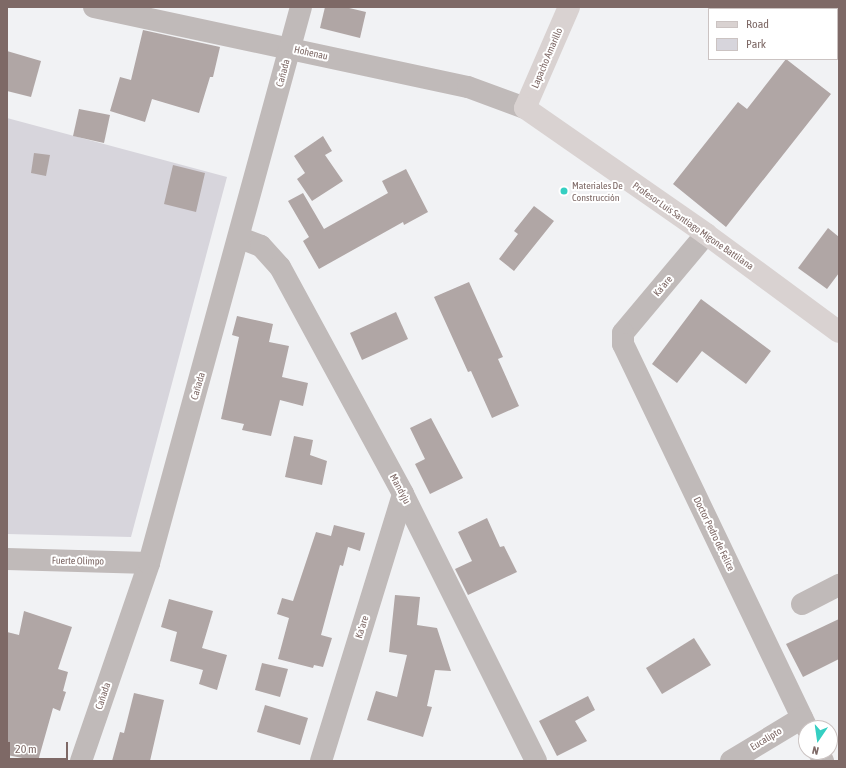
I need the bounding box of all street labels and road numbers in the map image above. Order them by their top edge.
street label: Lapacho Amarillo [529,26,565,90]
street label: Hohenau [293,44,329,62]
street label: Cañada [274,58,292,88]
street label: Profesor Luis Santiago Migone Battilana [630,180,756,272]
street label: Ka'are [651,273,675,299]
street label: Cañada [188,371,208,401]
street label: Mandyju [387,472,413,506]
street label: Doctor Pedro de Felice [691,495,737,573]
street label: Fuerte Olimpo [52,555,104,567]
street label: Ka'are [353,614,371,640]
street label: Cañada [93,681,113,711]
street label: Eucalipto [748,725,784,753]

